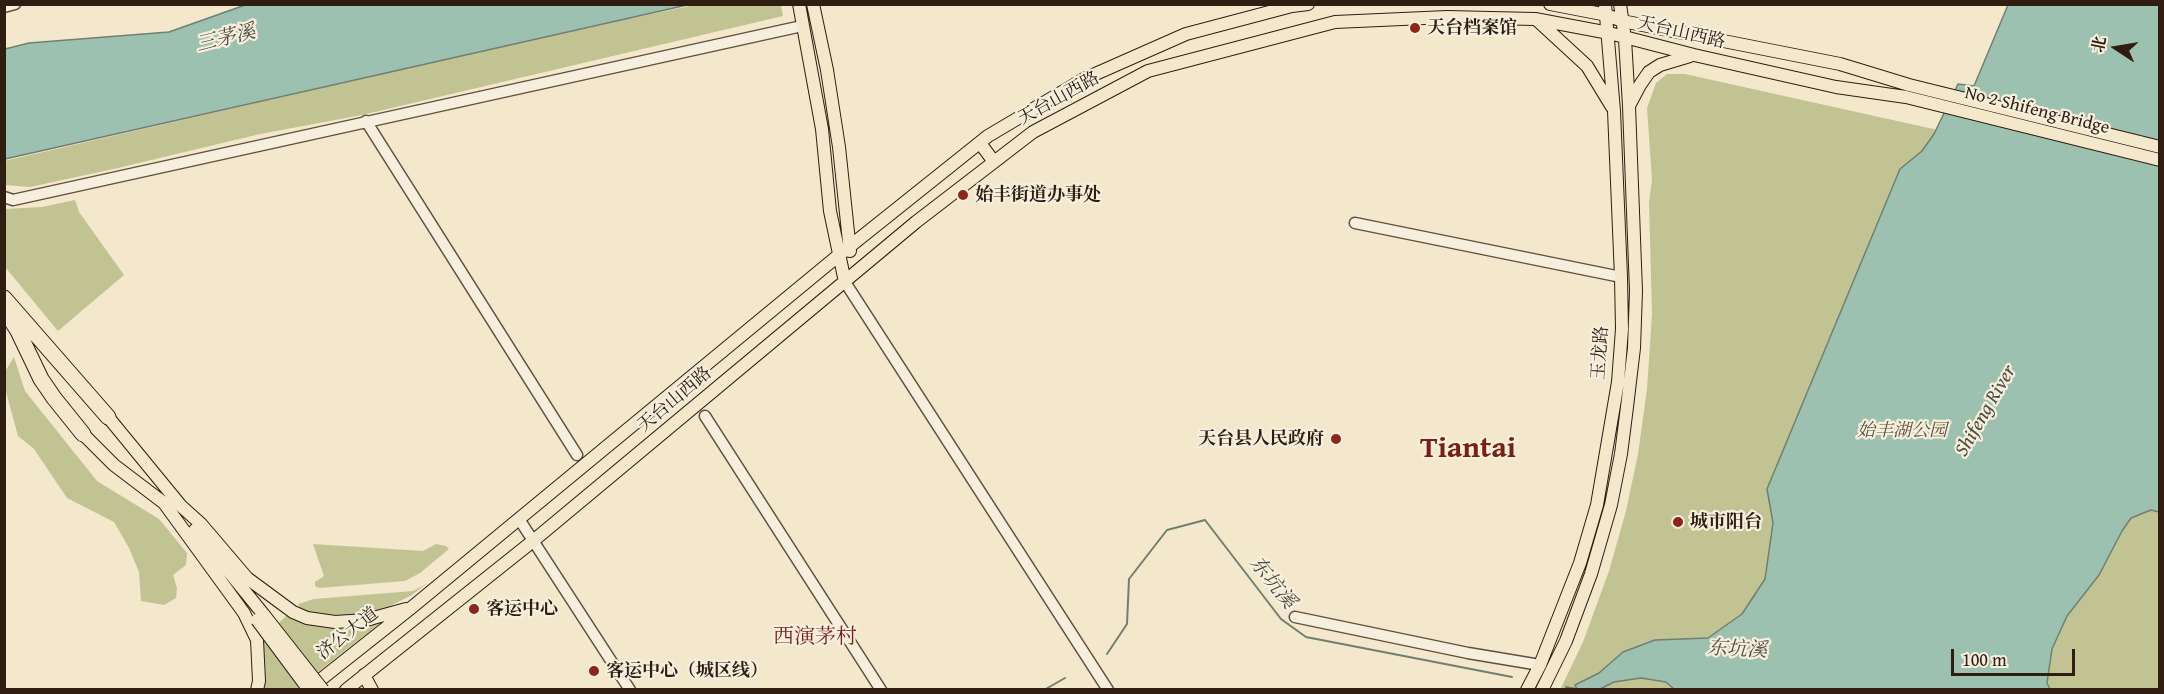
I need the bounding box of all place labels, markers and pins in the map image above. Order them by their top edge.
place label: 天台档案馆 [1427,17,1517,39]
marker: 天台档案馆 [1408,21,1422,35]
place label: 始丰街道办事处 [975,184,1101,206]
marker: 始丰街道办事处 [956,188,970,202]
place label: 天台县人民政府 [1198,428,1324,450]
marker: 天台县人民政府 [1329,432,1343,446]
place label: 城市阳台 [1690,511,1762,533]
marker: 城市阳台 [1671,515,1685,529]
place label: 客运中心 [486,598,558,620]
marker: 客运中心 [467,602,481,616]
place label: 客运中心（城区线） [606,660,768,682]
marker: 客运中心（城区线） [587,664,601,678]

